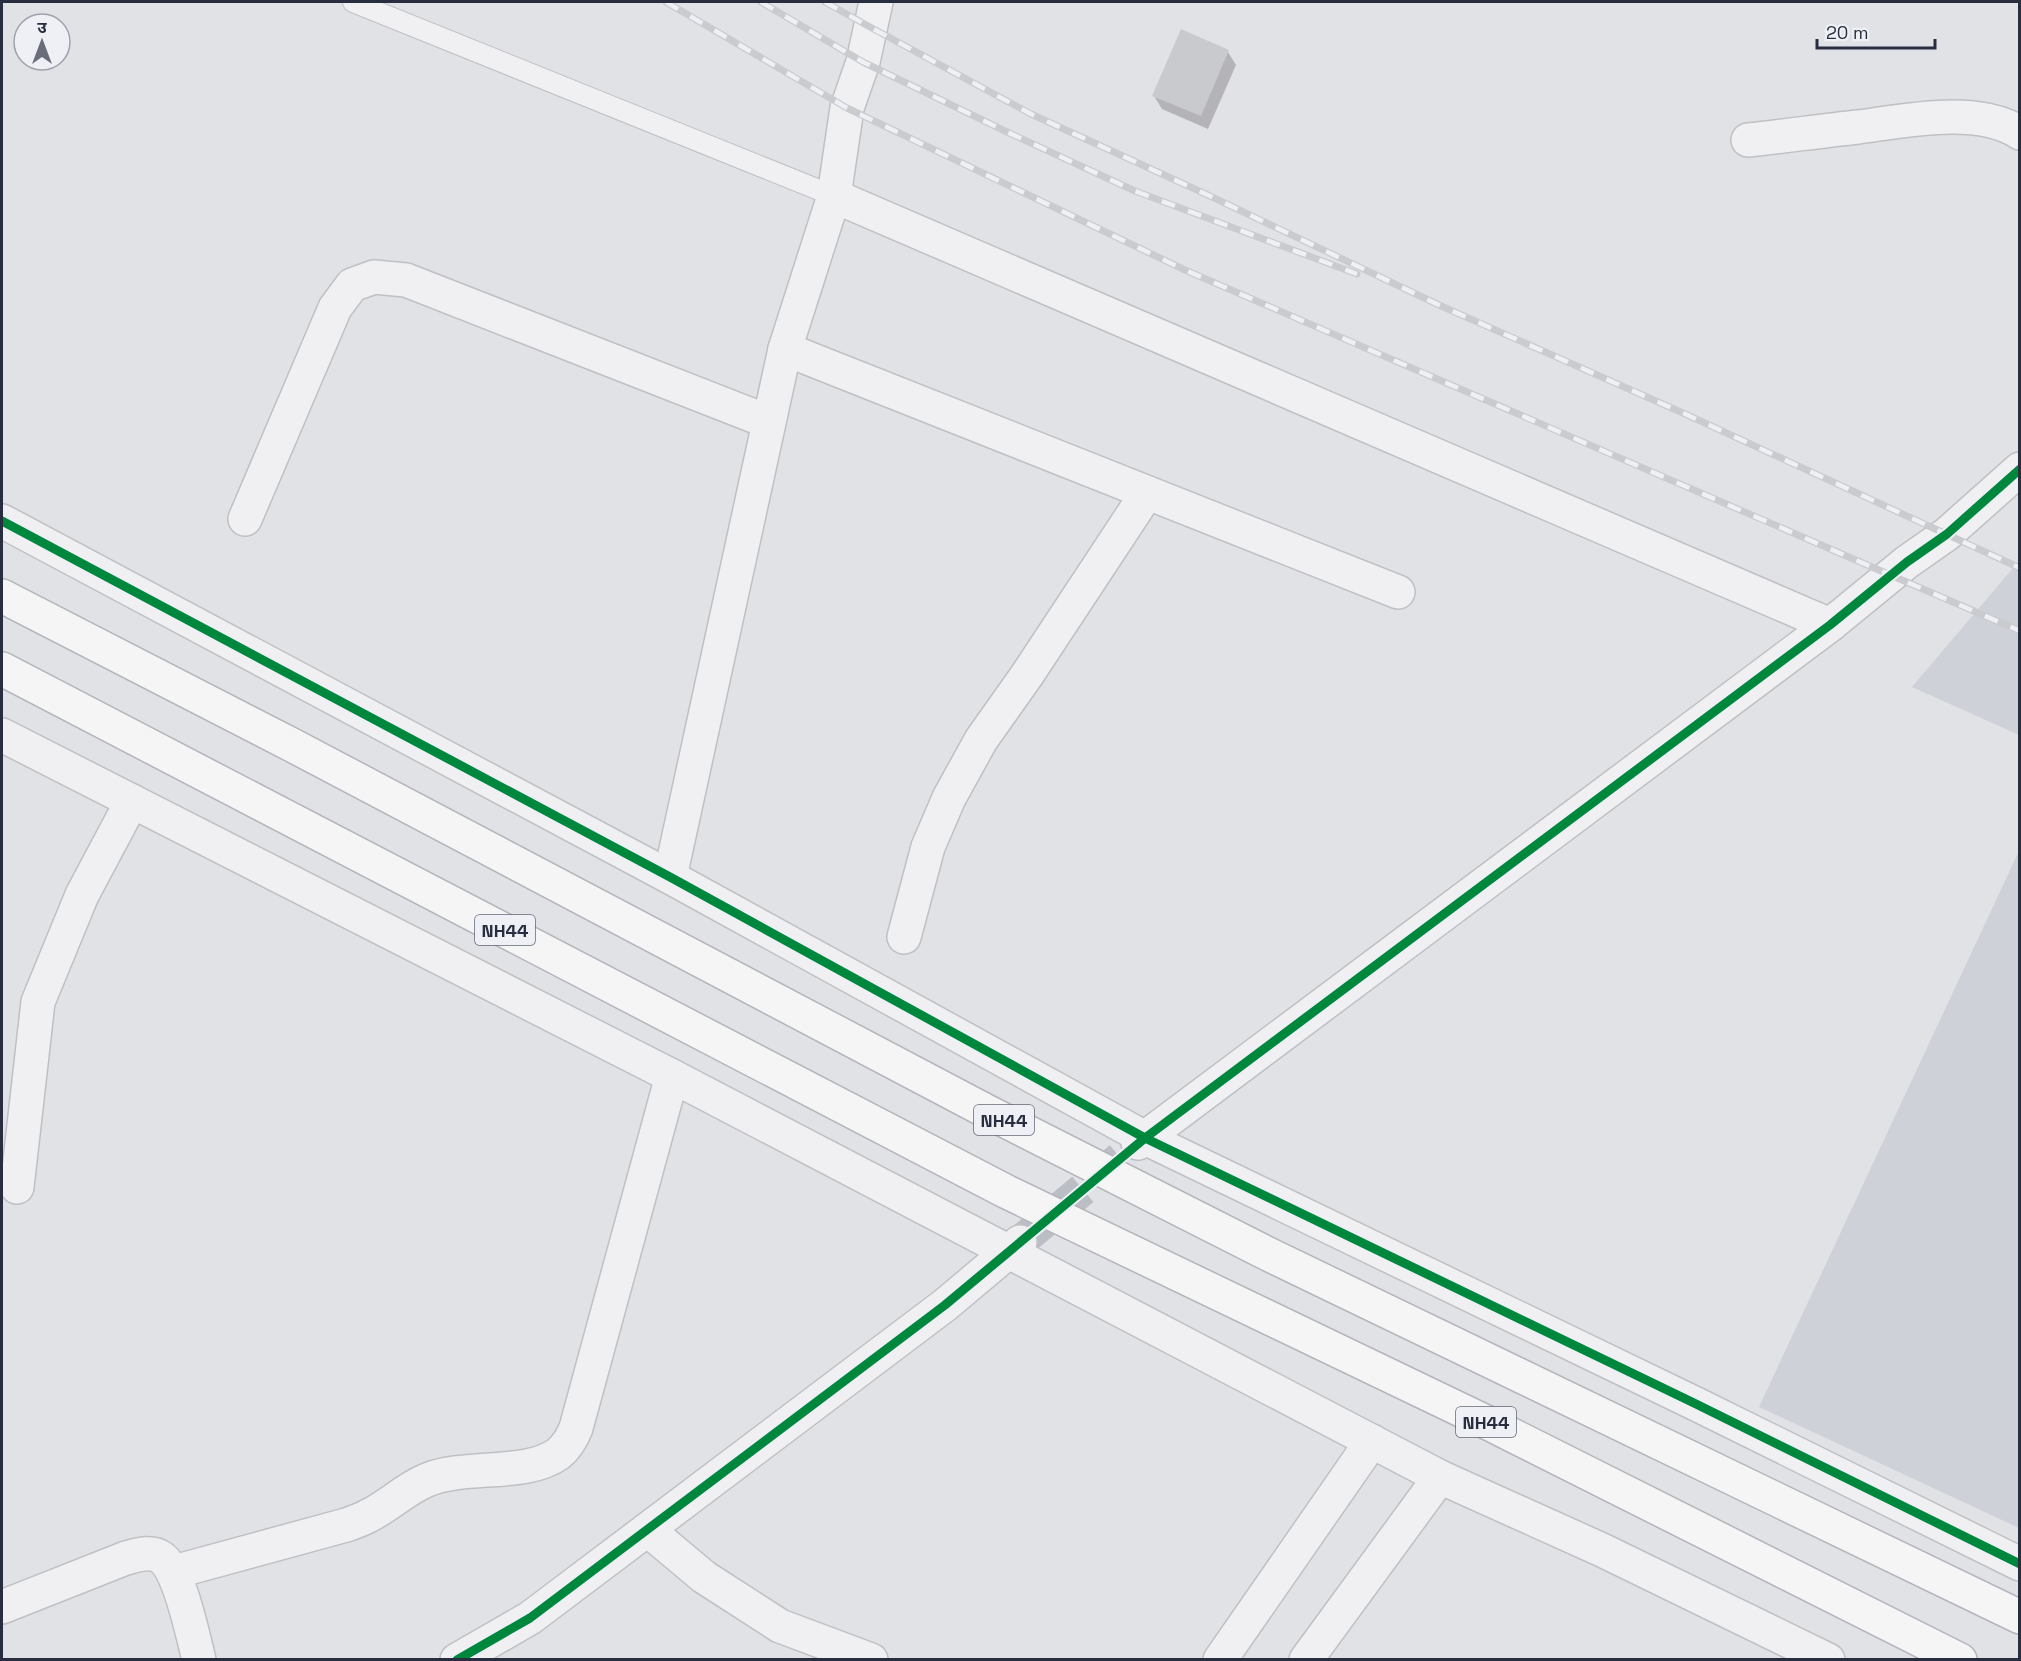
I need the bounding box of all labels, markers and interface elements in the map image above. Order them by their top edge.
north arrow [12,12,72,72]
scale bar [1817,12,1936,50]
text: उ [37,17,47,38]
text: 20 m [1826,21,1869,44]
road number: NH44 [475,915,535,945]
road number: NH44 [974,1105,1034,1135]
road number: NH44 [1456,1407,1516,1437]

